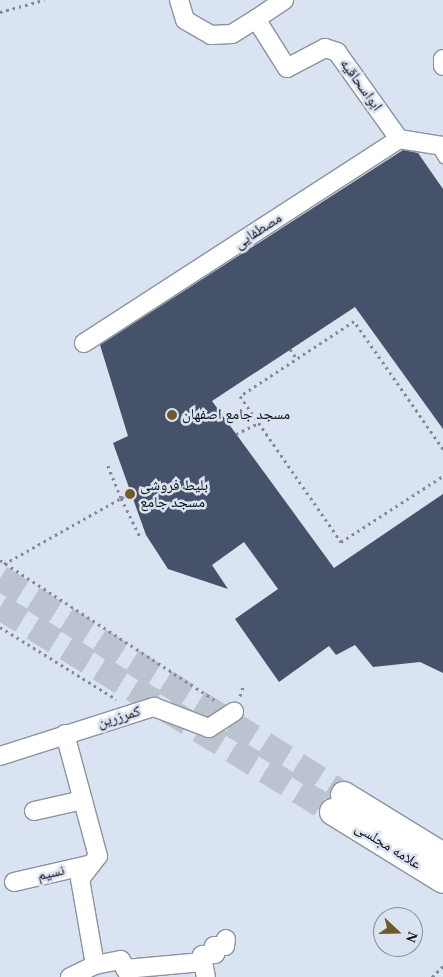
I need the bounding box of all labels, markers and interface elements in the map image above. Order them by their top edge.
street label: ابواسحاقیه [336,55,386,115]
street label: مصطفایی [231,209,285,253]
place label: مسجد جامع اصفهان [182,406,290,424]
marker: مسجد جامع اصفهان [166,409,178,421]
place label: بلیط فروشی مسجد جامع [140,476,208,511]
marker: بلیط فروشی مسجد جامع [124,488,136,500]
street label: کمرزرین [95,702,143,732]
street label: علامه مجلسی [351,819,425,873]
street label: نسیم [36,861,66,885]
north arrow [373,907,423,957]
text: N [403,930,420,945]

